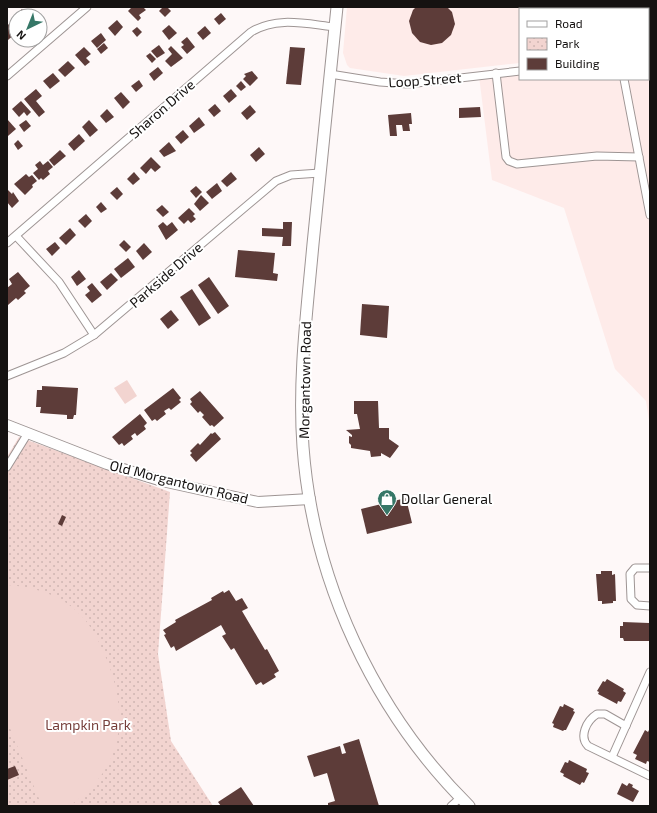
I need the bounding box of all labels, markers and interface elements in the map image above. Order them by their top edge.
north arrow [8,8,48,48]
legend [519,8,649,80]
text: Road [555,16,583,30]
text: N [13,28,28,43]
text: Park [555,36,580,50]
text: Building [555,56,600,70]
street label: Loop Street [388,68,462,91]
street label: Sharon Drive [125,75,198,142]
street label: Parkside Drive [126,238,206,311]
street label: Morgantown Road [295,321,314,439]
street label: Old Morgantown Road [108,456,250,507]
shop icon: Dollar General [376,488,398,516]
place label: Dollar General [401,490,493,507]
park label: Lampkin Park [45,716,131,733]

